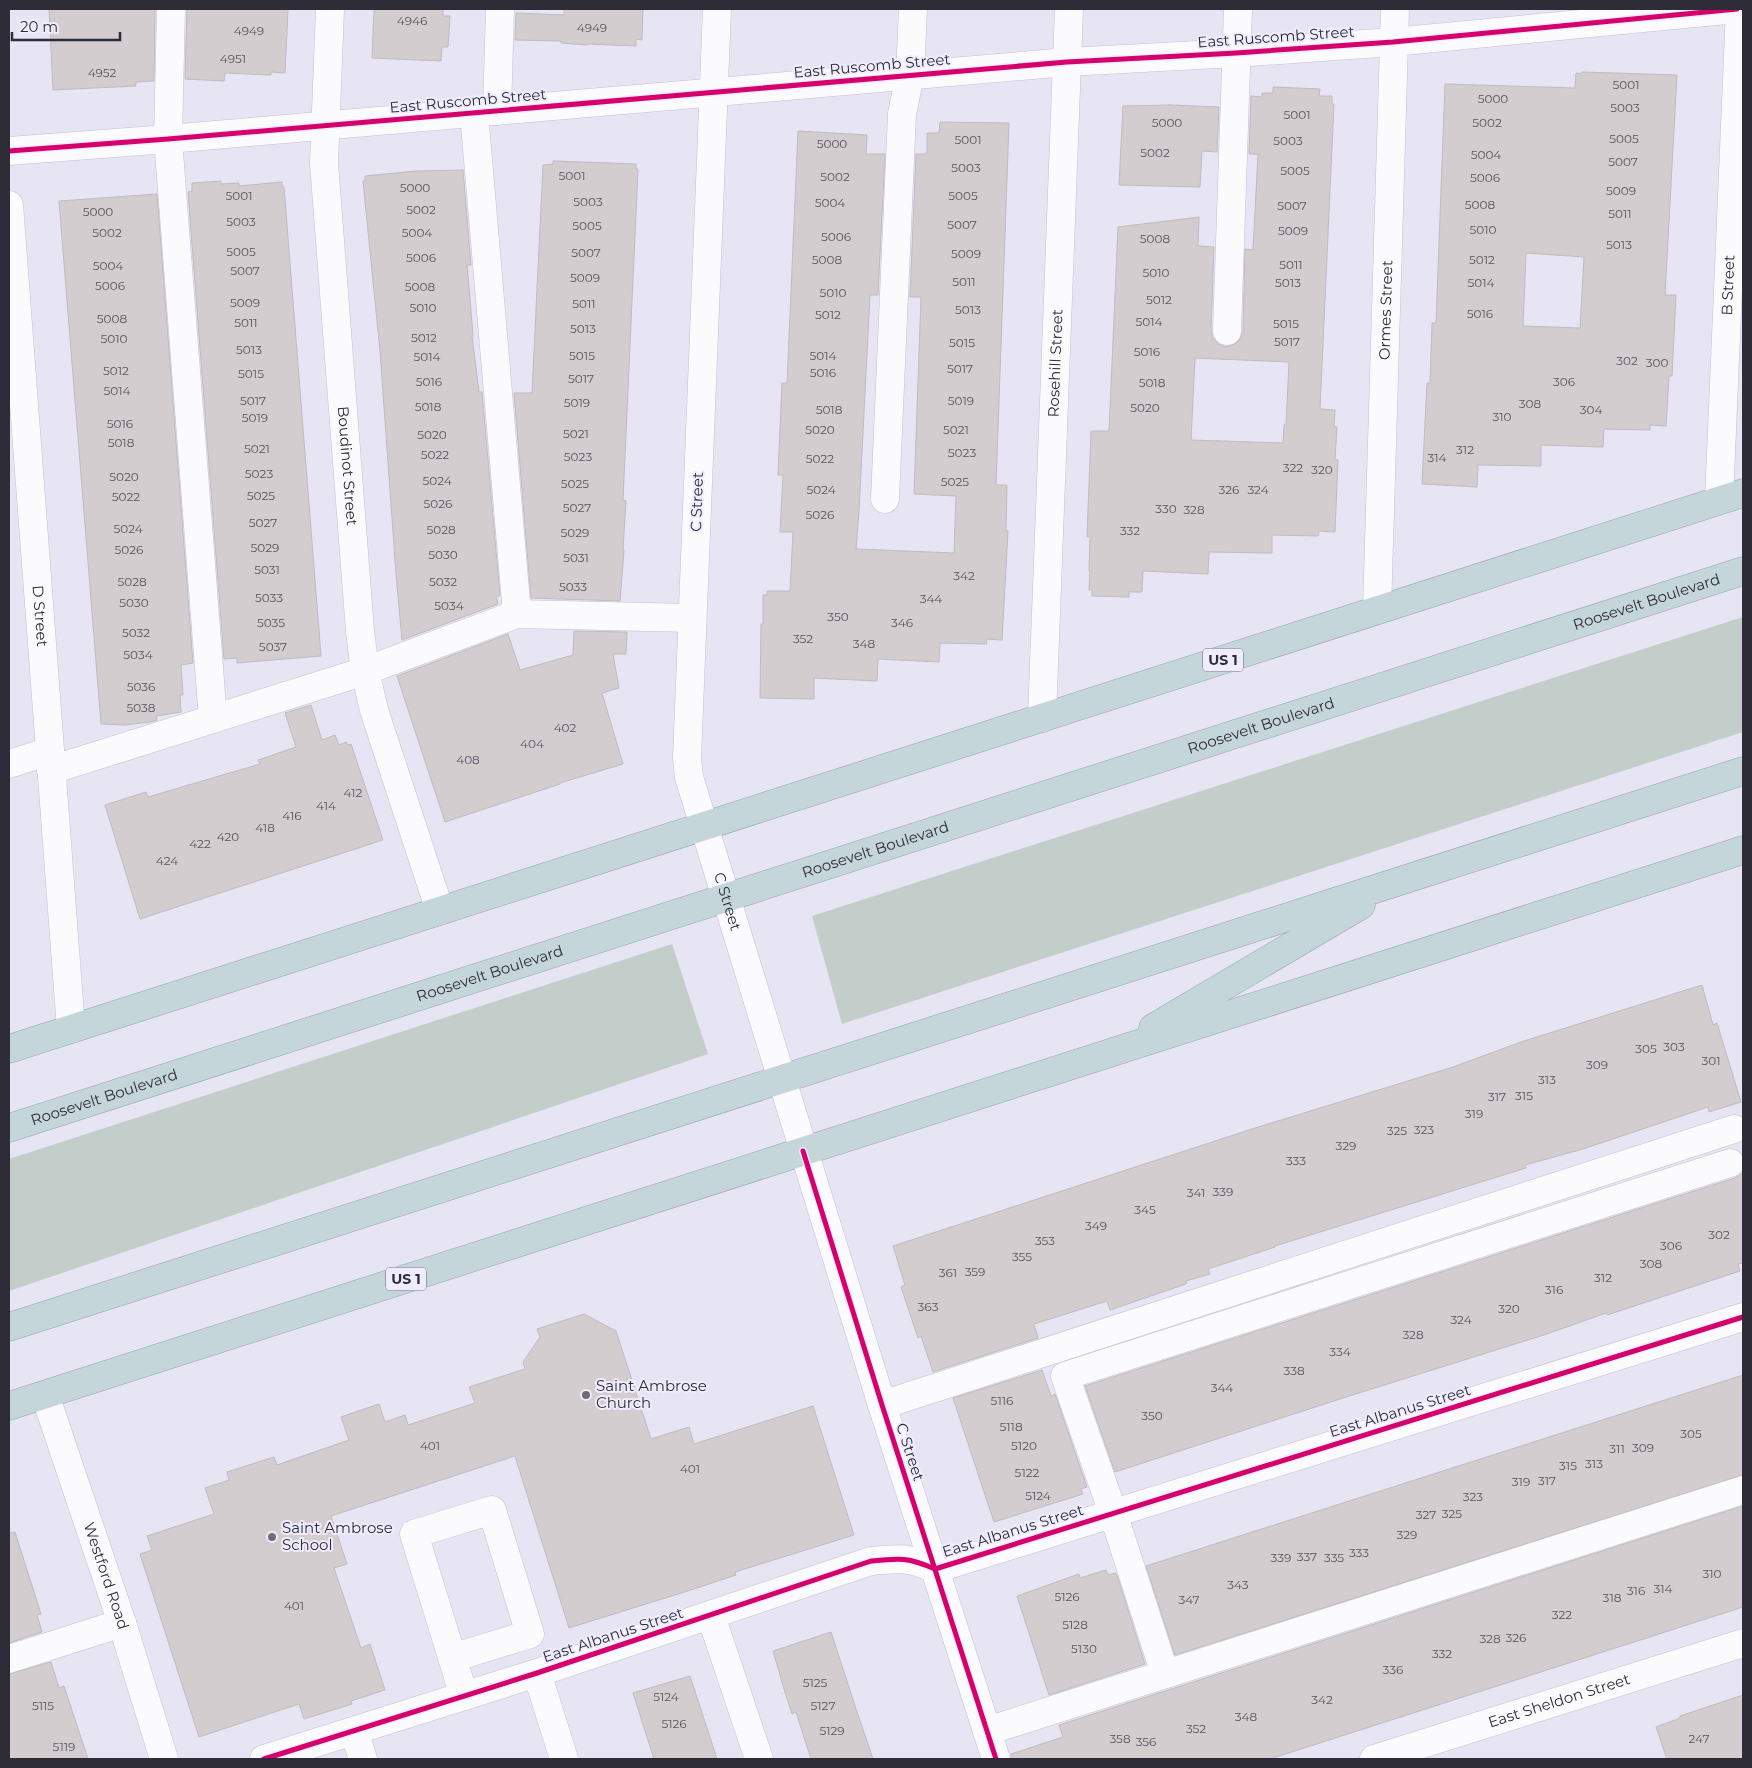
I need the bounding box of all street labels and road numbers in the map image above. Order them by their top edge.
street label: East Ruscomb Street [1197,22,1355,51]
street label: East Ruscomb Street [793,49,951,82]
street label: East Ruscomb Street [389,84,547,117]
street label: B Street [1717,254,1738,316]
street label: Ormes Street [1374,260,1396,360]
street label: Rosehill Street [1043,309,1067,418]
street label: Boudinot Street [334,405,362,526]
street label: C Street [686,472,707,532]
street label: Roosevelt Boulevard [1571,569,1722,634]
street label: D Street [29,584,52,647]
road number: US 1 [1203,648,1243,672]
street label: Roosevelt Boulevard [1185,693,1337,758]
street label: Roosevelt Boulevard [799,817,951,882]
street label: C Street [710,870,746,933]
street label: Roosevelt Boulevard [414,941,566,1006]
street label: Roosevelt Boulevard [28,1064,180,1129]
road number: US 1 [386,1268,426,1290]
street label: East Albanus Street [1327,1380,1473,1441]
street label: C Street [892,1420,929,1483]
street label: East Albanus Street [940,1500,1086,1561]
street label: Westford Road [80,1520,133,1632]
street label: East Albanus Street [540,1603,686,1666]
street label: East Sheldon Street [1486,1669,1632,1732]

